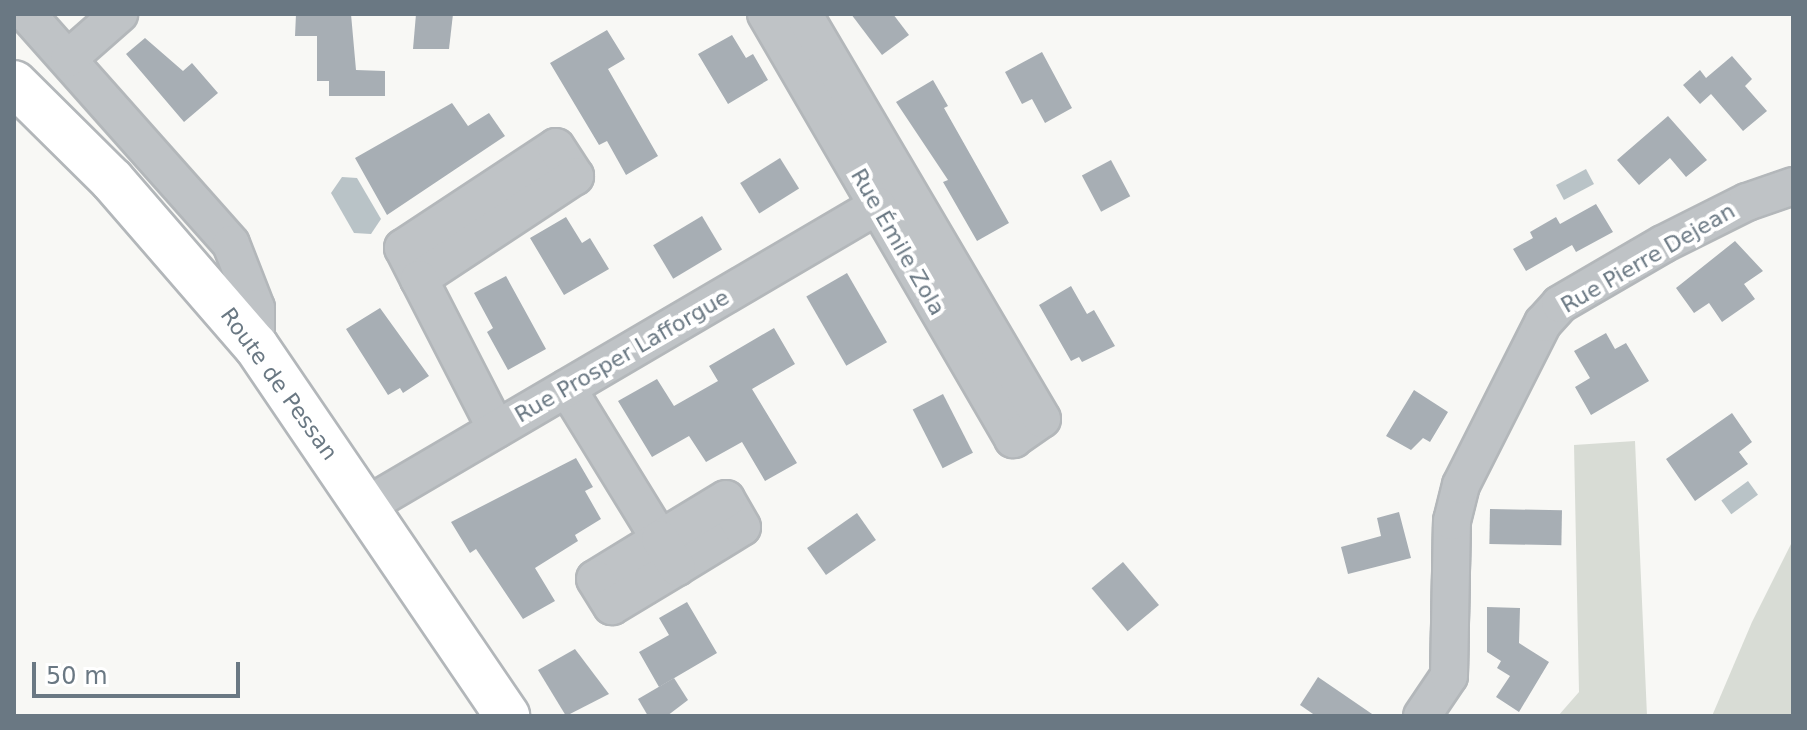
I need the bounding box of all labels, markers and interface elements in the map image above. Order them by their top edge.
street label: Rue Émile Zola [845,164,951,320]
street label: Rue Pierre Dejean [1556,197,1740,319]
street label: Rue Prosper Lafforgue [510,284,734,428]
street label: Route de Pessan [215,303,343,465]
scale bar [36,646,244,696]
text: 50 m [46,662,108,690]

